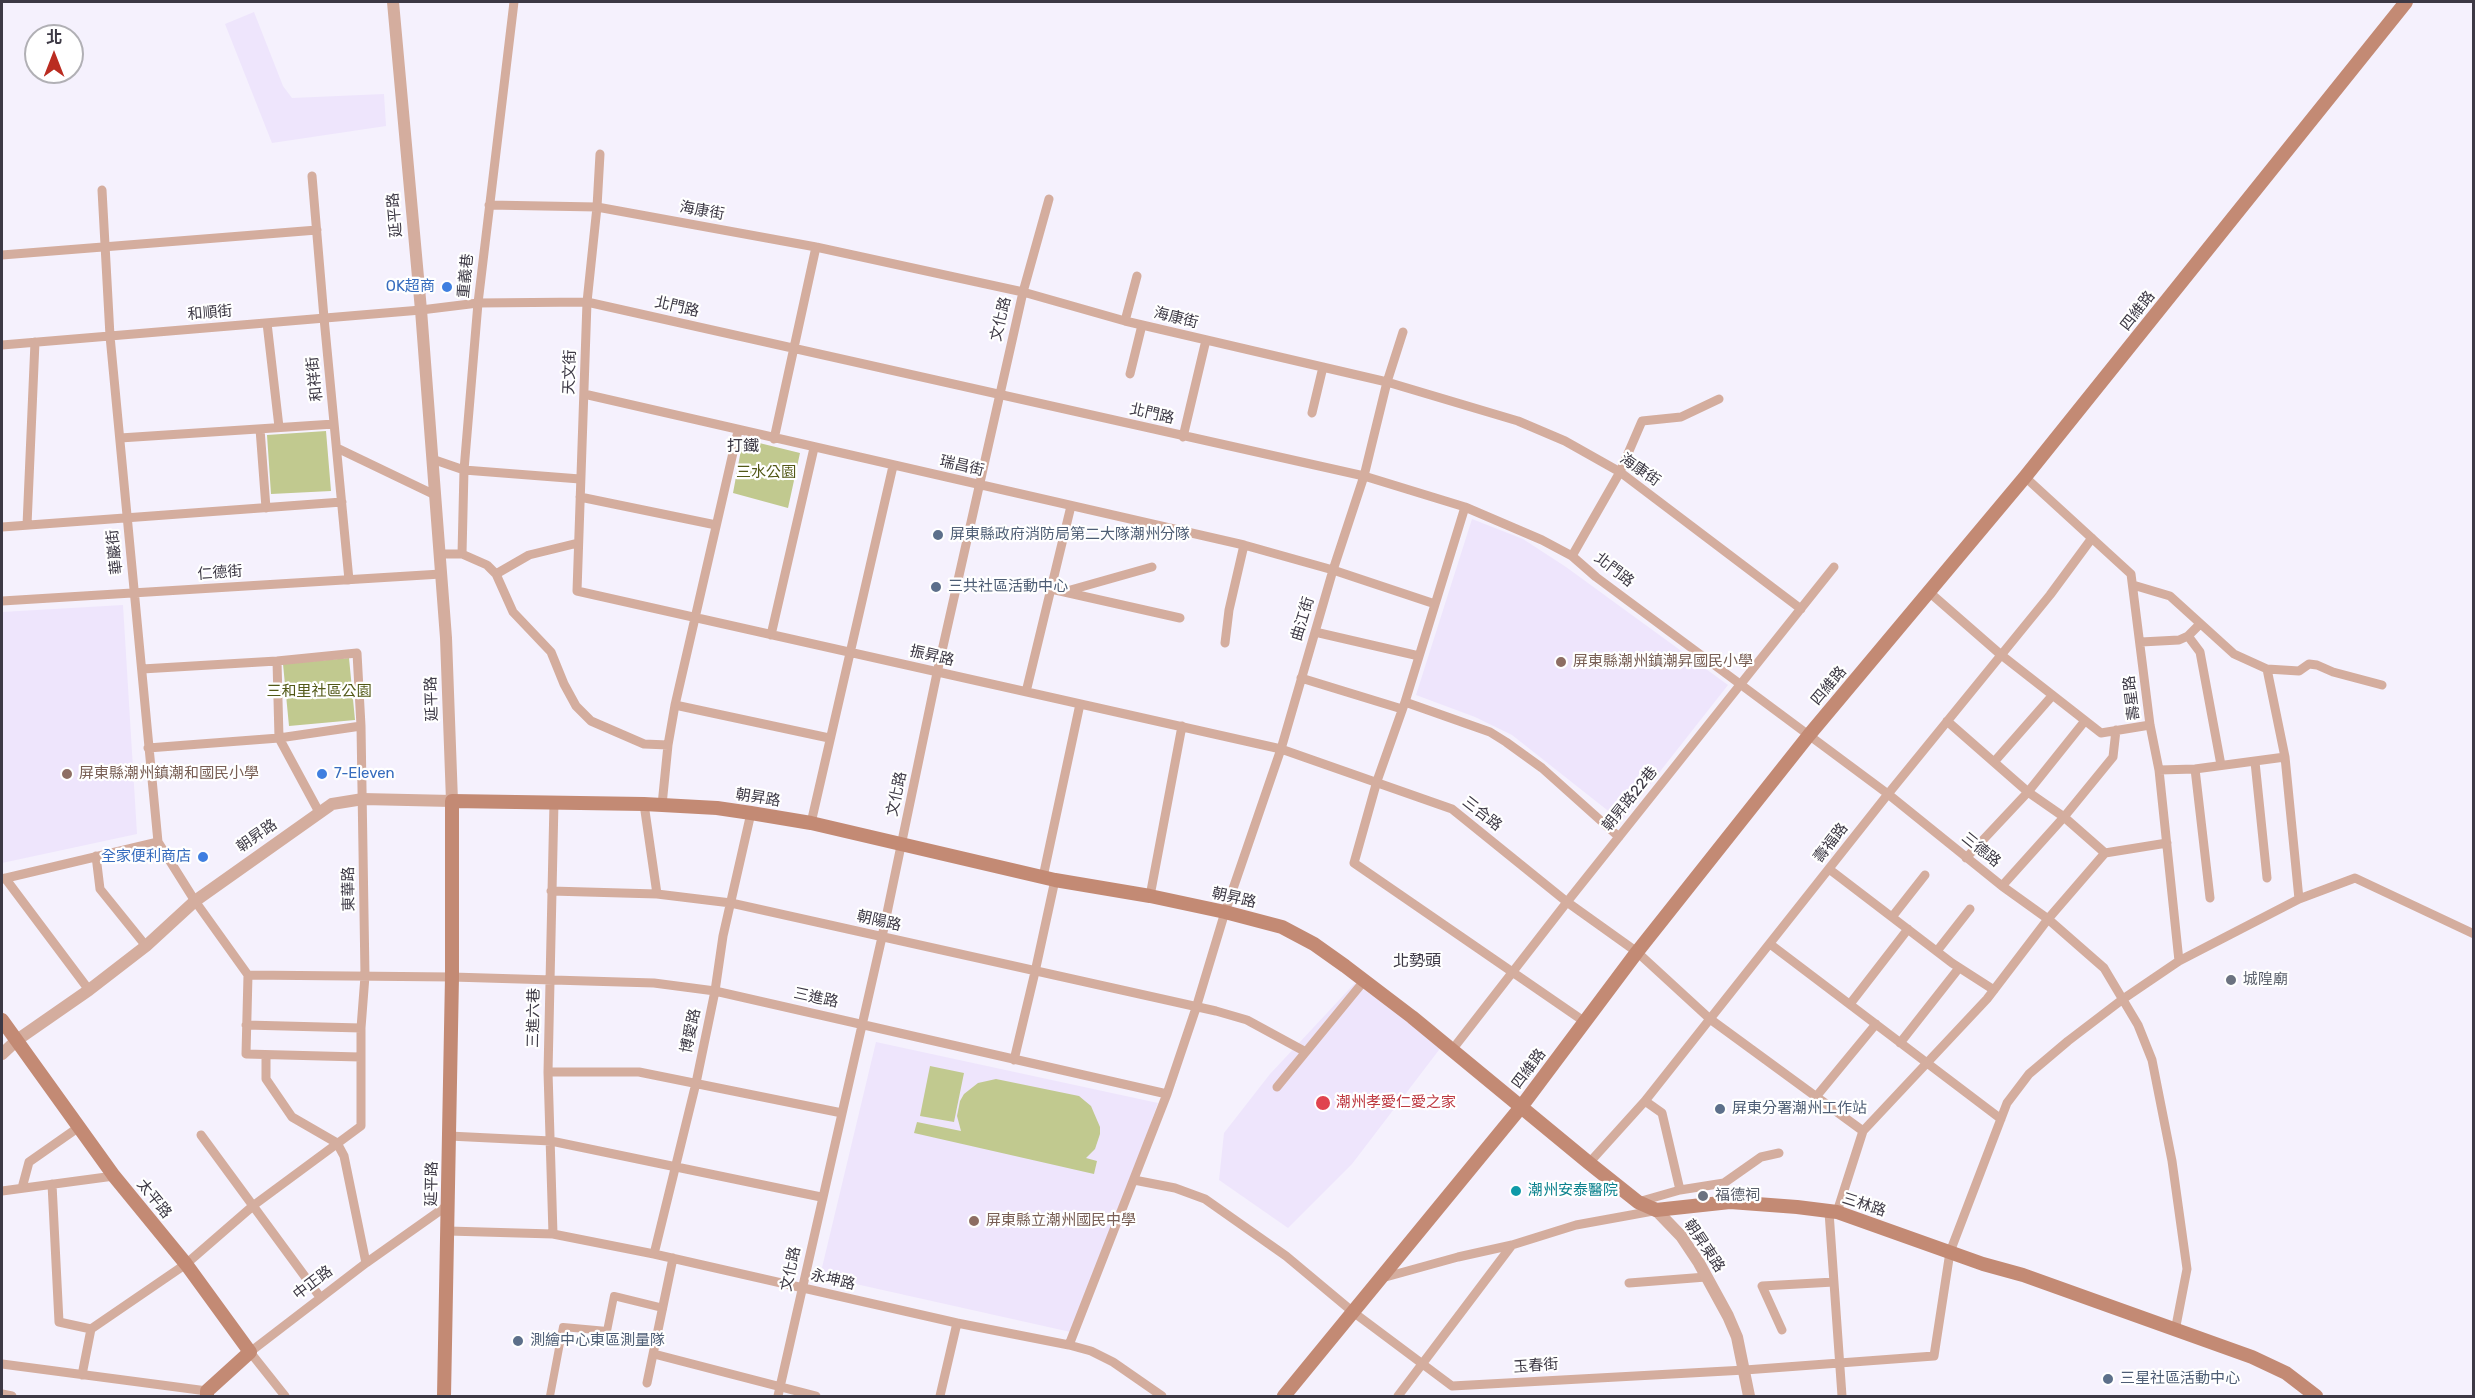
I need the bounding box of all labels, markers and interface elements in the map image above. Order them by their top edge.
north arrow [24,24,84,84]
text: 北 [46,28,62,47]
street label: 延平路 [384,192,406,238]
street label: 海康街 [678,198,726,224]
street label: 重義巷 [455,253,477,299]
place label: OK超商 [386,278,435,296]
marker: OK超商 [440,280,454,294]
street label: 四維路 [2117,288,2159,334]
street label: 北門路 [653,293,701,321]
street label: 文化路 [987,295,1015,343]
street label: 和順街 [187,302,233,324]
street label: 海康街 [1152,304,1200,332]
street label: 天文街 [560,349,580,395]
street label: 和祥街 [304,356,326,402]
street label: 北門路 [1128,400,1176,428]
district label: 打鐵 [727,436,759,456]
street label: 海康街 [1616,450,1664,490]
street label: 瑞昌街 [938,452,986,480]
park label: 三水公園 [736,464,796,482]
place label: 屏東縣政府消防局第二大隊潮州分隊 [950,526,1190,544]
marker: 屏東縣政府消防局第二大隊潮州分隊 [931,528,945,542]
street label: 華巖街 [104,529,126,575]
street label: 北門路 [1591,549,1637,591]
street label: 仁德街 [197,562,243,584]
place label: 三共社區活動中心 [948,578,1068,596]
marker: 三共社區活動中心 [929,580,943,594]
street label: 曲江街 [1288,595,1318,643]
street label: 振昇路 [908,642,956,670]
place label: 屏東縣潮州鎮潮昇國民小學 [1573,653,1753,671]
marker: 屏東縣潮州鎮潮昇國民小學 [1554,655,1568,669]
street label: 四維路 [1808,663,1850,709]
street label: 壽星路 [2120,675,2144,721]
street label: 延平路 [422,676,442,722]
park label: 三和里社區公園 [267,683,371,701]
street label: 朝昇路22巷 [1599,763,1661,835]
place label: 屏東縣潮州鎮潮和國民小學 [79,765,259,783]
place label: 7-Eleven [334,765,395,783]
marker: 屏東縣潮州鎮潮和國民小學 [60,767,74,781]
marker: 7-Eleven [315,767,329,781]
street label: 文化路 [884,770,910,818]
street label: 朝昇路 [734,786,782,810]
street label: 三合路 [1459,793,1505,835]
street label: 朝昇路 [233,816,281,856]
street label: 壽福路 [1810,820,1852,866]
street label: 三德路 [1958,829,2004,871]
place label: 全家便利商店 [101,848,191,866]
marker: 全家便利商店 [196,850,210,864]
street label: 東華路 [340,866,358,912]
street label: 朝昇路 [1210,884,1258,912]
street label: 朝陽路 [855,907,903,935]
district label: 北勢頭 [1393,951,1441,971]
place label: 城隍廟 [2243,971,2288,989]
marker: 城隍廟 [2224,973,2238,987]
street label: 三進路 [792,985,840,1011]
street label: 三進六巷 [524,988,544,1048]
street label: 博愛路 [678,1007,704,1055]
street label: 四維路 [1508,1046,1550,1092]
marker: 潮州孝愛仁愛之家 [1314,1094,1332,1112]
place label: 潮州孝愛仁愛之家 [1336,1094,1456,1112]
place label: 屏東分署潮州工作站 [1732,1100,1867,1118]
marker: 屏東分署潮州工作站 [1713,1102,1727,1116]
street label: 延平路 [423,1161,441,1207]
street label: 太平路 [133,1176,175,1222]
place label: 潮州安泰醫院 [1528,1182,1618,1200]
marker: 潮州安泰醫院 [1509,1184,1523,1198]
place label: 福德祠 [1715,1187,1760,1205]
marker: 福德祠 [1696,1189,1710,1203]
street label: 三林路 [1840,1189,1888,1221]
place label: 屏東縣立潮州國民中學 [986,1212,1136,1230]
marker: 屏東縣立潮州國民中學 [967,1214,981,1228]
street label: 朝昇東路 [1680,1216,1728,1276]
street label: 文化路 [778,1245,804,1293]
street label: 中正路 [290,1262,336,1304]
street label: 永坤路 [809,1266,857,1294]
place label: 測繪中心東區測量隊 [530,1332,665,1350]
marker: 測繪中心東區測量隊 [511,1334,525,1348]
street label: 玉春街 [1513,1355,1559,1377]
place label: 三星社區活動中心 [2120,1370,2240,1388]
marker: 三星社區活動中心 [2101,1372,2115,1386]

